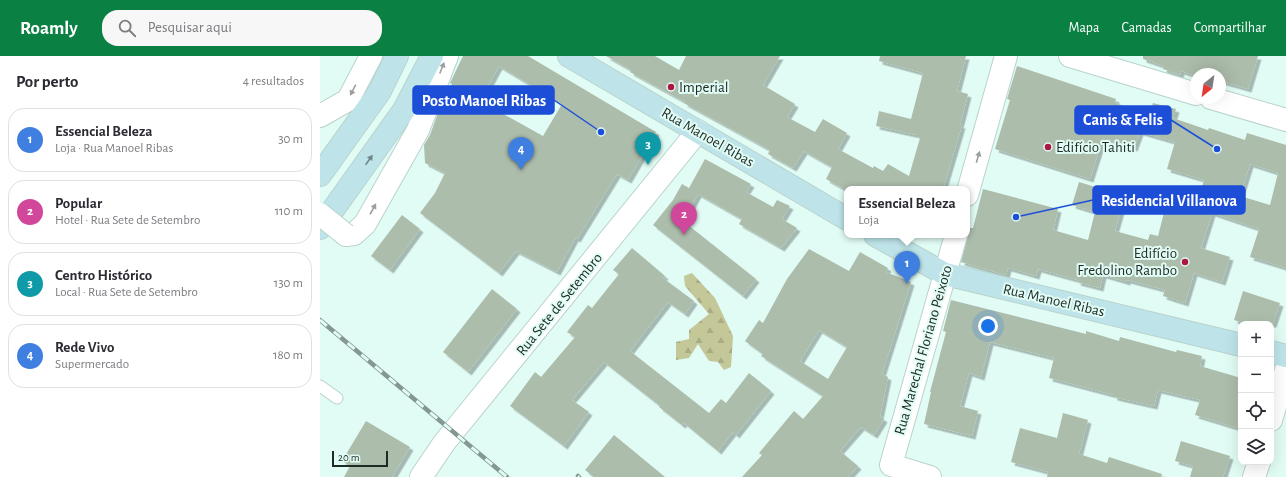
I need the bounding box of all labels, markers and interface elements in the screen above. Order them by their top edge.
search box [102,10,382,46]
icon: search [116,17,138,39]
text: Roamly [20,19,78,38]
text: Pesquisar aqui [148,20,232,35]
text: Mapa [1069,21,1099,35]
text: Camadas [1121,21,1172,35]
text: Compartilhar [1194,21,1266,35]
one-way arrow [440,62,446,74]
north arrow [1190,68,1226,104]
text: Por perto [16,73,79,90]
text: 4 resultados [243,75,304,88]
place label: Imperial [679,80,729,95]
marker: Imperial [666,82,676,92]
one-way arrow [350,85,356,96]
callout: Posto Manoel Ribas [413,86,554,114]
text: Posto Manoel Ribas [422,93,546,109]
street label: Rua Manoel Ribas [659,105,756,170]
callout: Canis & Felis [1075,106,1171,134]
text: Canis & Felis [1083,112,1163,128]
text: Essencial Beleza [55,124,153,139]
pin: 3 [635,132,661,165]
text: 1 [28,133,32,146]
text: 30 m [278,133,303,146]
pin: 4 [508,137,534,170]
place label: Edifício Tahiti [1056,140,1135,155]
text: Loja · Rua Manoel Ribas [55,142,173,155]
marker: Edifício Tahiti [1043,142,1053,152]
one-way arrow [975,151,981,163]
one-way arrow [365,154,373,165]
popup [844,186,970,238]
callout: Residencial Villanova [1093,186,1245,214]
text: Residencial Villanova [1101,193,1237,209]
text: Popular [55,196,102,211]
text: Essencial Beleza [858,196,956,211]
pin: 2 [671,202,697,235]
one-way arrow [369,204,376,215]
text: 2 [27,205,33,218]
text: 110 m [275,205,303,218]
text: Hotel · Rua Sete de Setembro [55,214,200,227]
text: Loja [858,214,879,227]
place label: Edifício Fredolino Rambo [1077,246,1177,278]
street label: Rua Sete de Setembro [514,250,605,358]
pin: 1 [894,251,920,284]
marker: Edifício Fredolino Rambo [1180,257,1190,267]
street label: Rua Marechal Floriano Peixoto [892,264,955,437]
text: Centro Histórico [55,268,152,283]
text: 3 [27,277,33,290]
text: 130 m [274,277,303,290]
street label: Rua Manoel Ribas [1002,281,1106,319]
text: Local · Rua Sete de Setembro [55,286,198,299]
your location [978,316,998,336]
map controls [1238,321,1274,465]
button: + [1238,321,1274,357]
text: Rede Vivo [55,340,114,355]
text: 4 [27,349,33,362]
text: 180 m [273,349,303,362]
button: − [1238,357,1274,393]
text: Supermercado [55,358,129,371]
button: locate [1238,393,1274,429]
button: layers [1238,429,1274,465]
scale bar [332,449,388,468]
text: 20 m [338,452,359,463]

